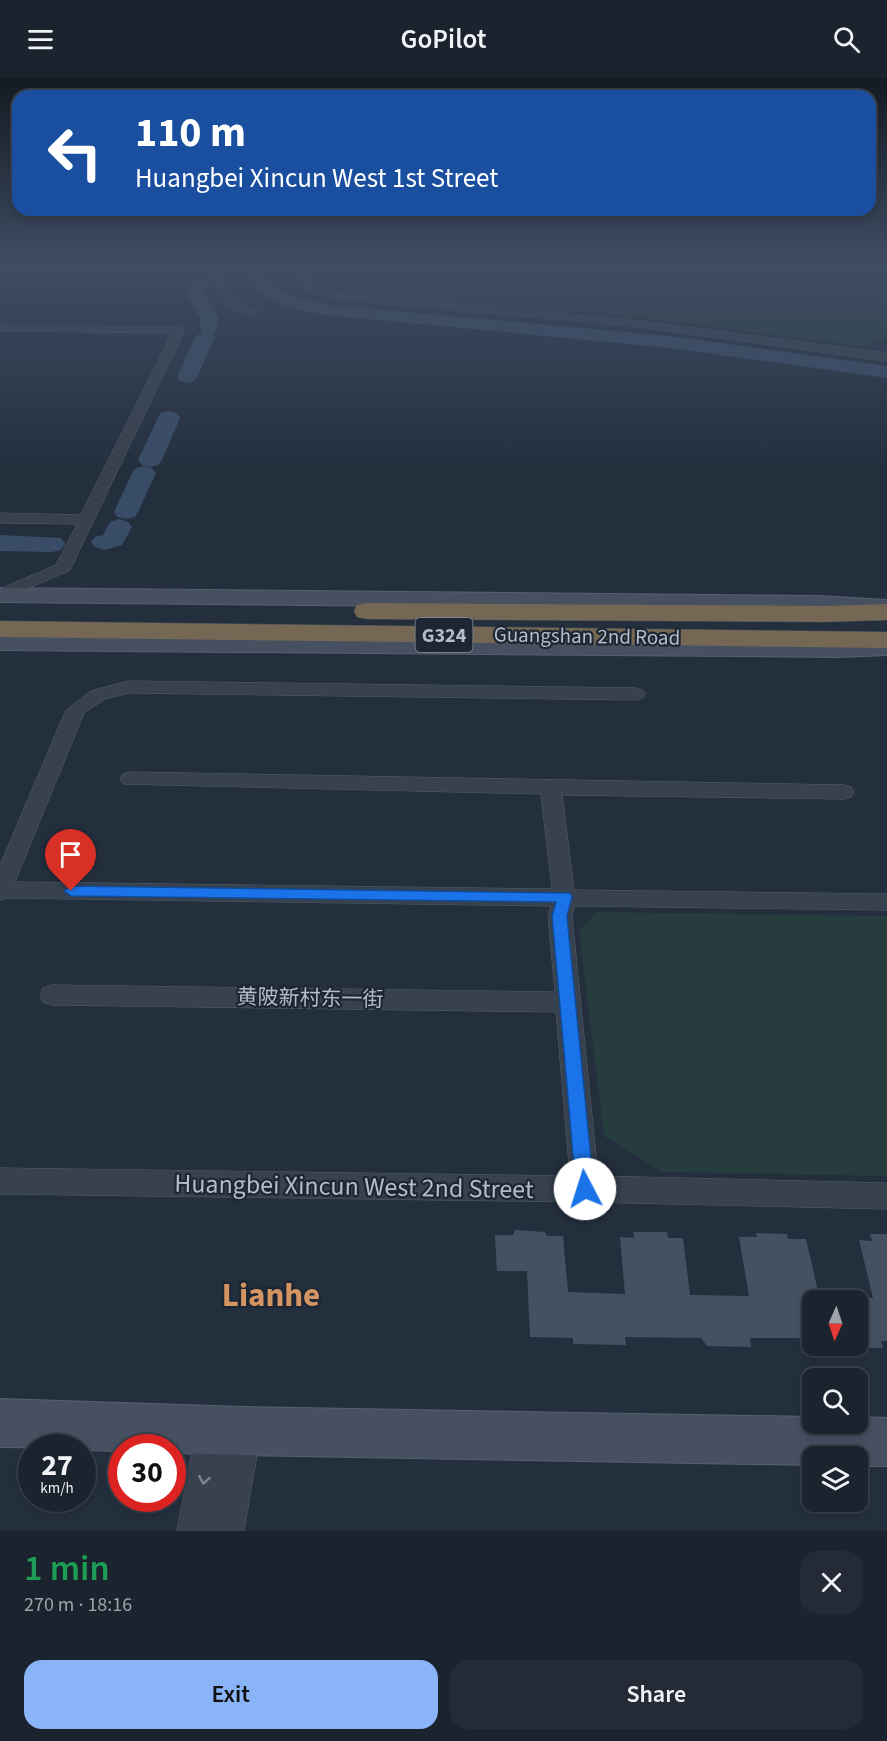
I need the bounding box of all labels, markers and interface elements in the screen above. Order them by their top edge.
text: GoPilot [401,20,486,59]
icon: menu [24,23,57,56]
icon: search [830,23,863,56]
text: 110 m [135,103,246,163]
icon: left [36,114,114,192]
text: Huangbei Xincun West 1st Street [135,159,498,198]
road number: G324 [416,618,472,652]
street label: Guangshan 2nd Road [494,619,680,653]
pin [45,829,96,891]
icon: arrive [54,838,87,871]
street label: 黄陂新村东一街 [236,982,384,1014]
position arrow [553,1157,617,1221]
street label: Huangbei Xincun West 2nd Street [174,1165,534,1208]
district label: Lianhe [222,1272,320,1319]
north arrow [802,1290,868,1356]
map controls [802,1290,868,1512]
button: search [802,1368,868,1434]
speed limit sign: 30 [108,1434,186,1512]
text: 27 [41,1444,73,1487]
button: layers [802,1446,868,1512]
one-way arrow [199,1476,211,1485]
text: km/h [40,1478,74,1499]
text: 1 min [24,1543,110,1594]
button: close [800,1551,863,1614]
text: 270 m · 18:16 [24,1591,132,1619]
button: Exit [24,1660,438,1729]
button: Share [450,1660,863,1729]

